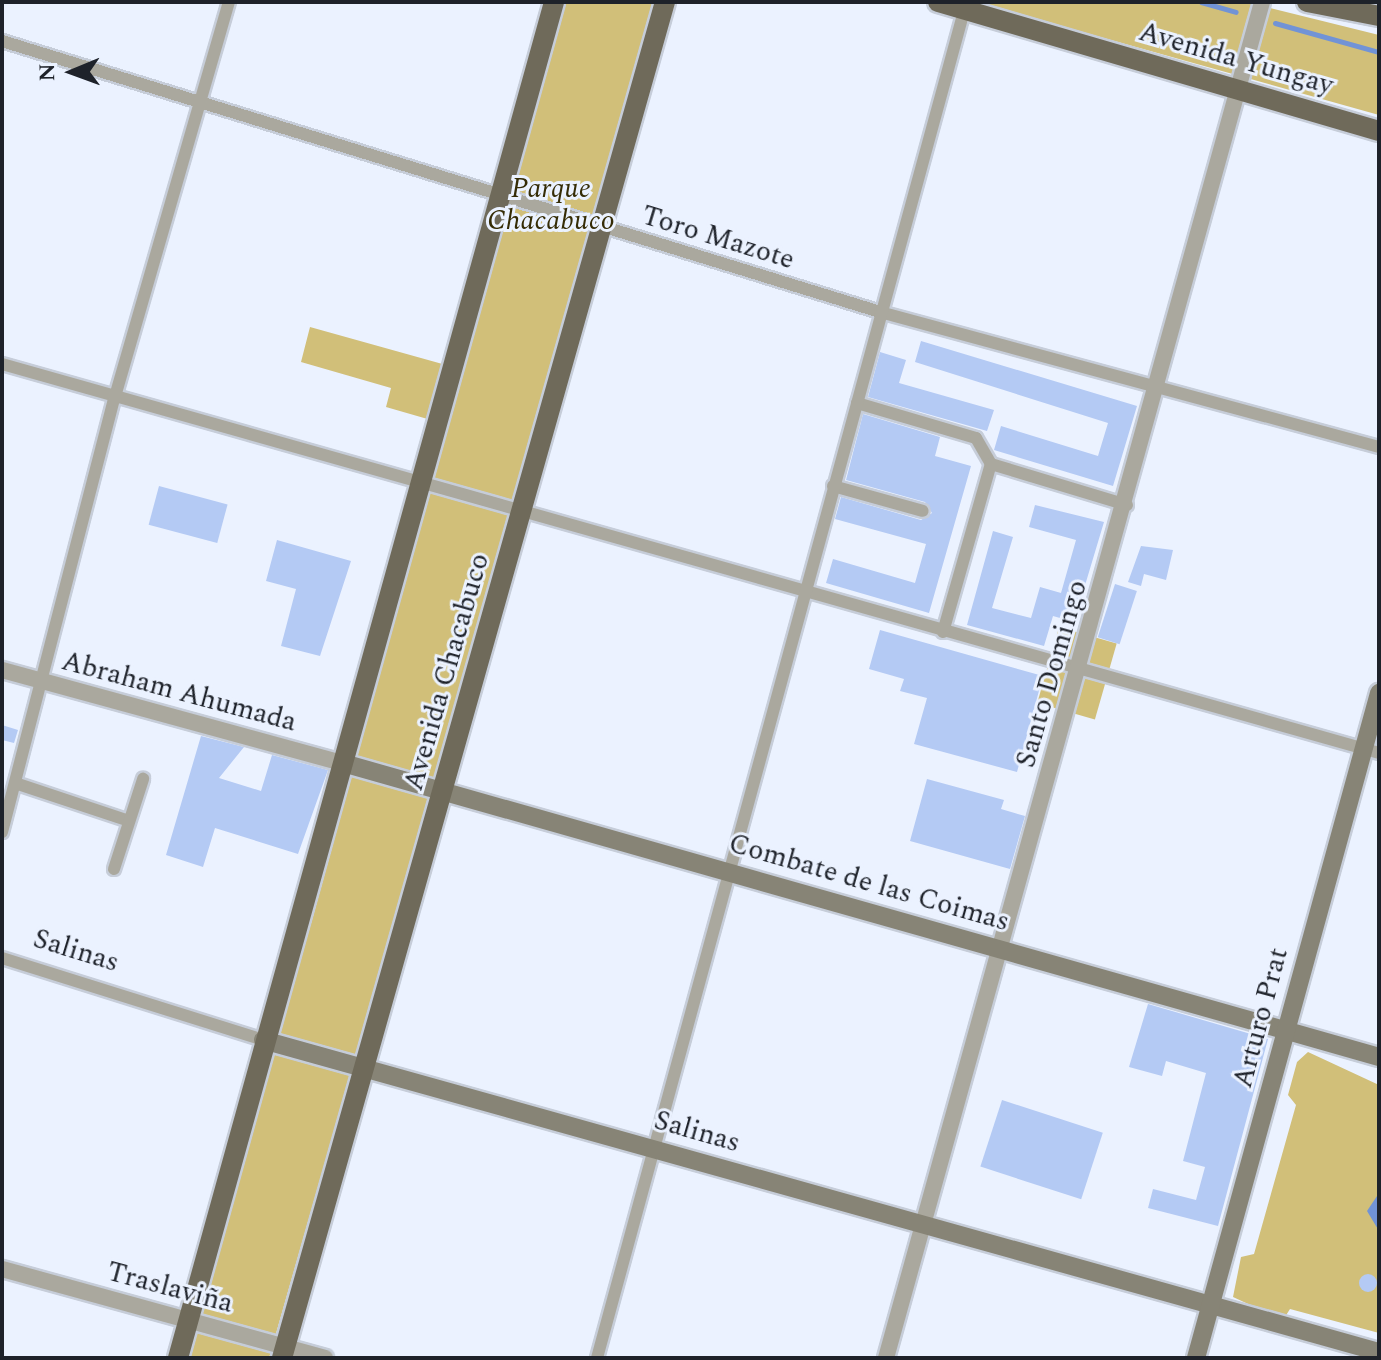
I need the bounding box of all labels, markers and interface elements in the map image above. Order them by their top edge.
street label: Avenida Yungay [1135,15,1337,103]
north arrow [32,32,112,112]
text: N [31,63,64,82]
park label: Parque Chacabuco [487,172,615,238]
street label: Toro Mazote [638,199,798,277]
street label: Avenida Chacabuco [397,550,497,794]
street label: Santo Domingo [1009,576,1095,772]
street label: Abraham Ahumada [58,644,300,740]
street label: Combate de las Coimas [725,827,1013,939]
street label: Salinas [29,922,123,980]
street label: Arturo Prat [1226,944,1296,1092]
street label: Salinas [650,1104,744,1160]
street label: Traslaviña [103,1255,237,1321]

